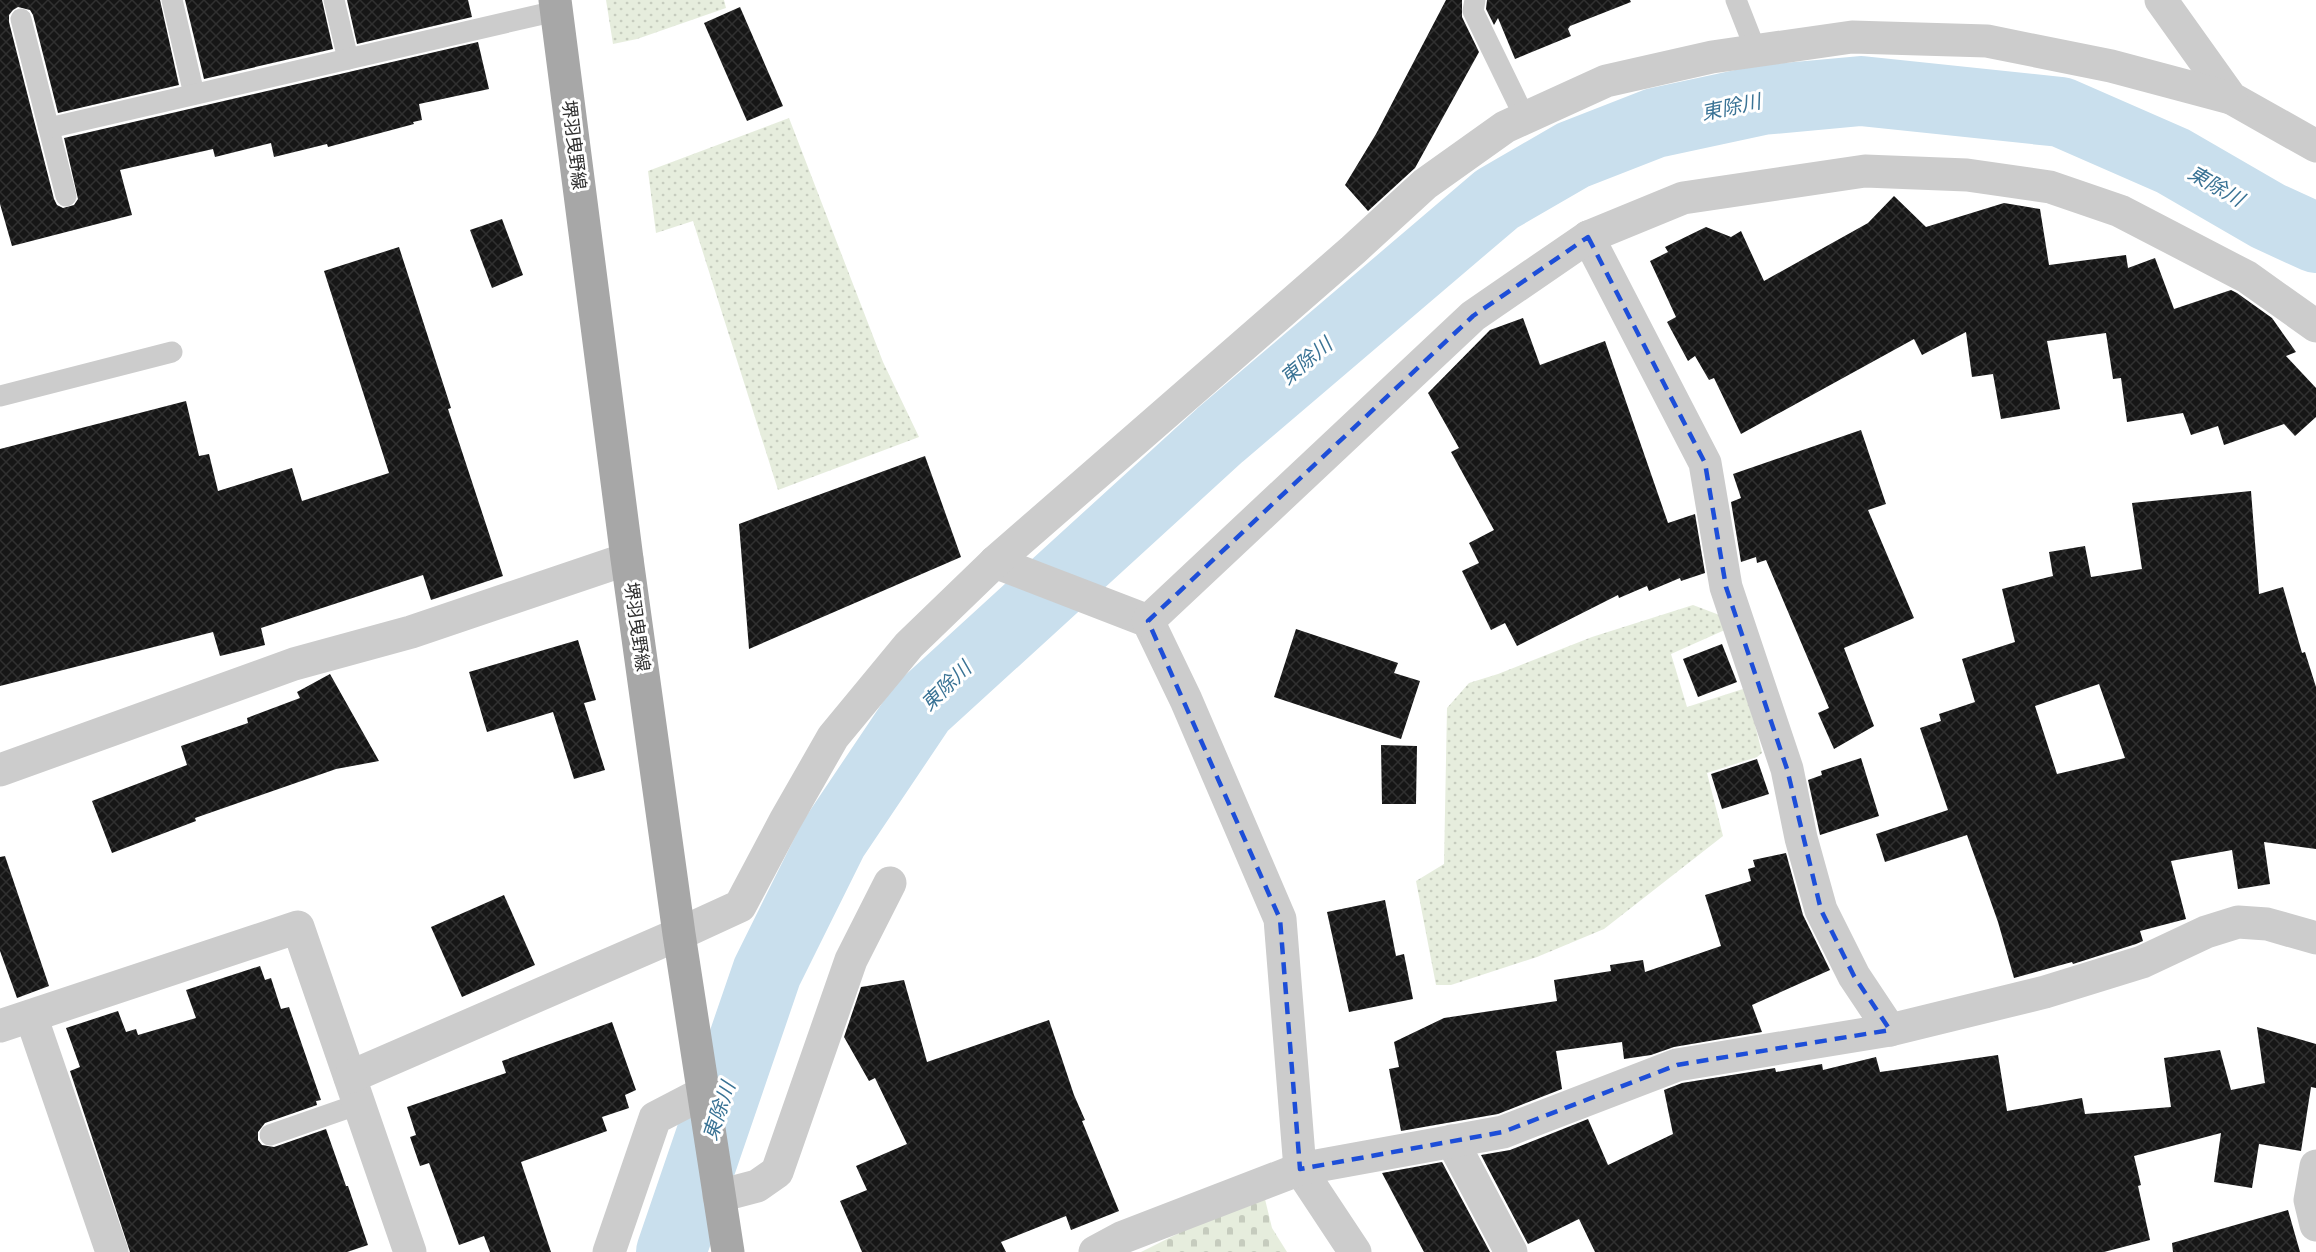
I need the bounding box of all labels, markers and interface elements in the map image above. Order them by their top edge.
water label: 東除川 [1699,87,1765,126]
street label: 堺羽曳野線 [558,99,592,191]
water label: 東除川 [2184,159,2251,213]
water label: 東除川 [1274,330,1339,390]
street label: 堺羽曳野線 [620,581,656,673]
water label: 東除川 [915,654,978,716]
water label: 東除川 [696,1076,742,1144]

